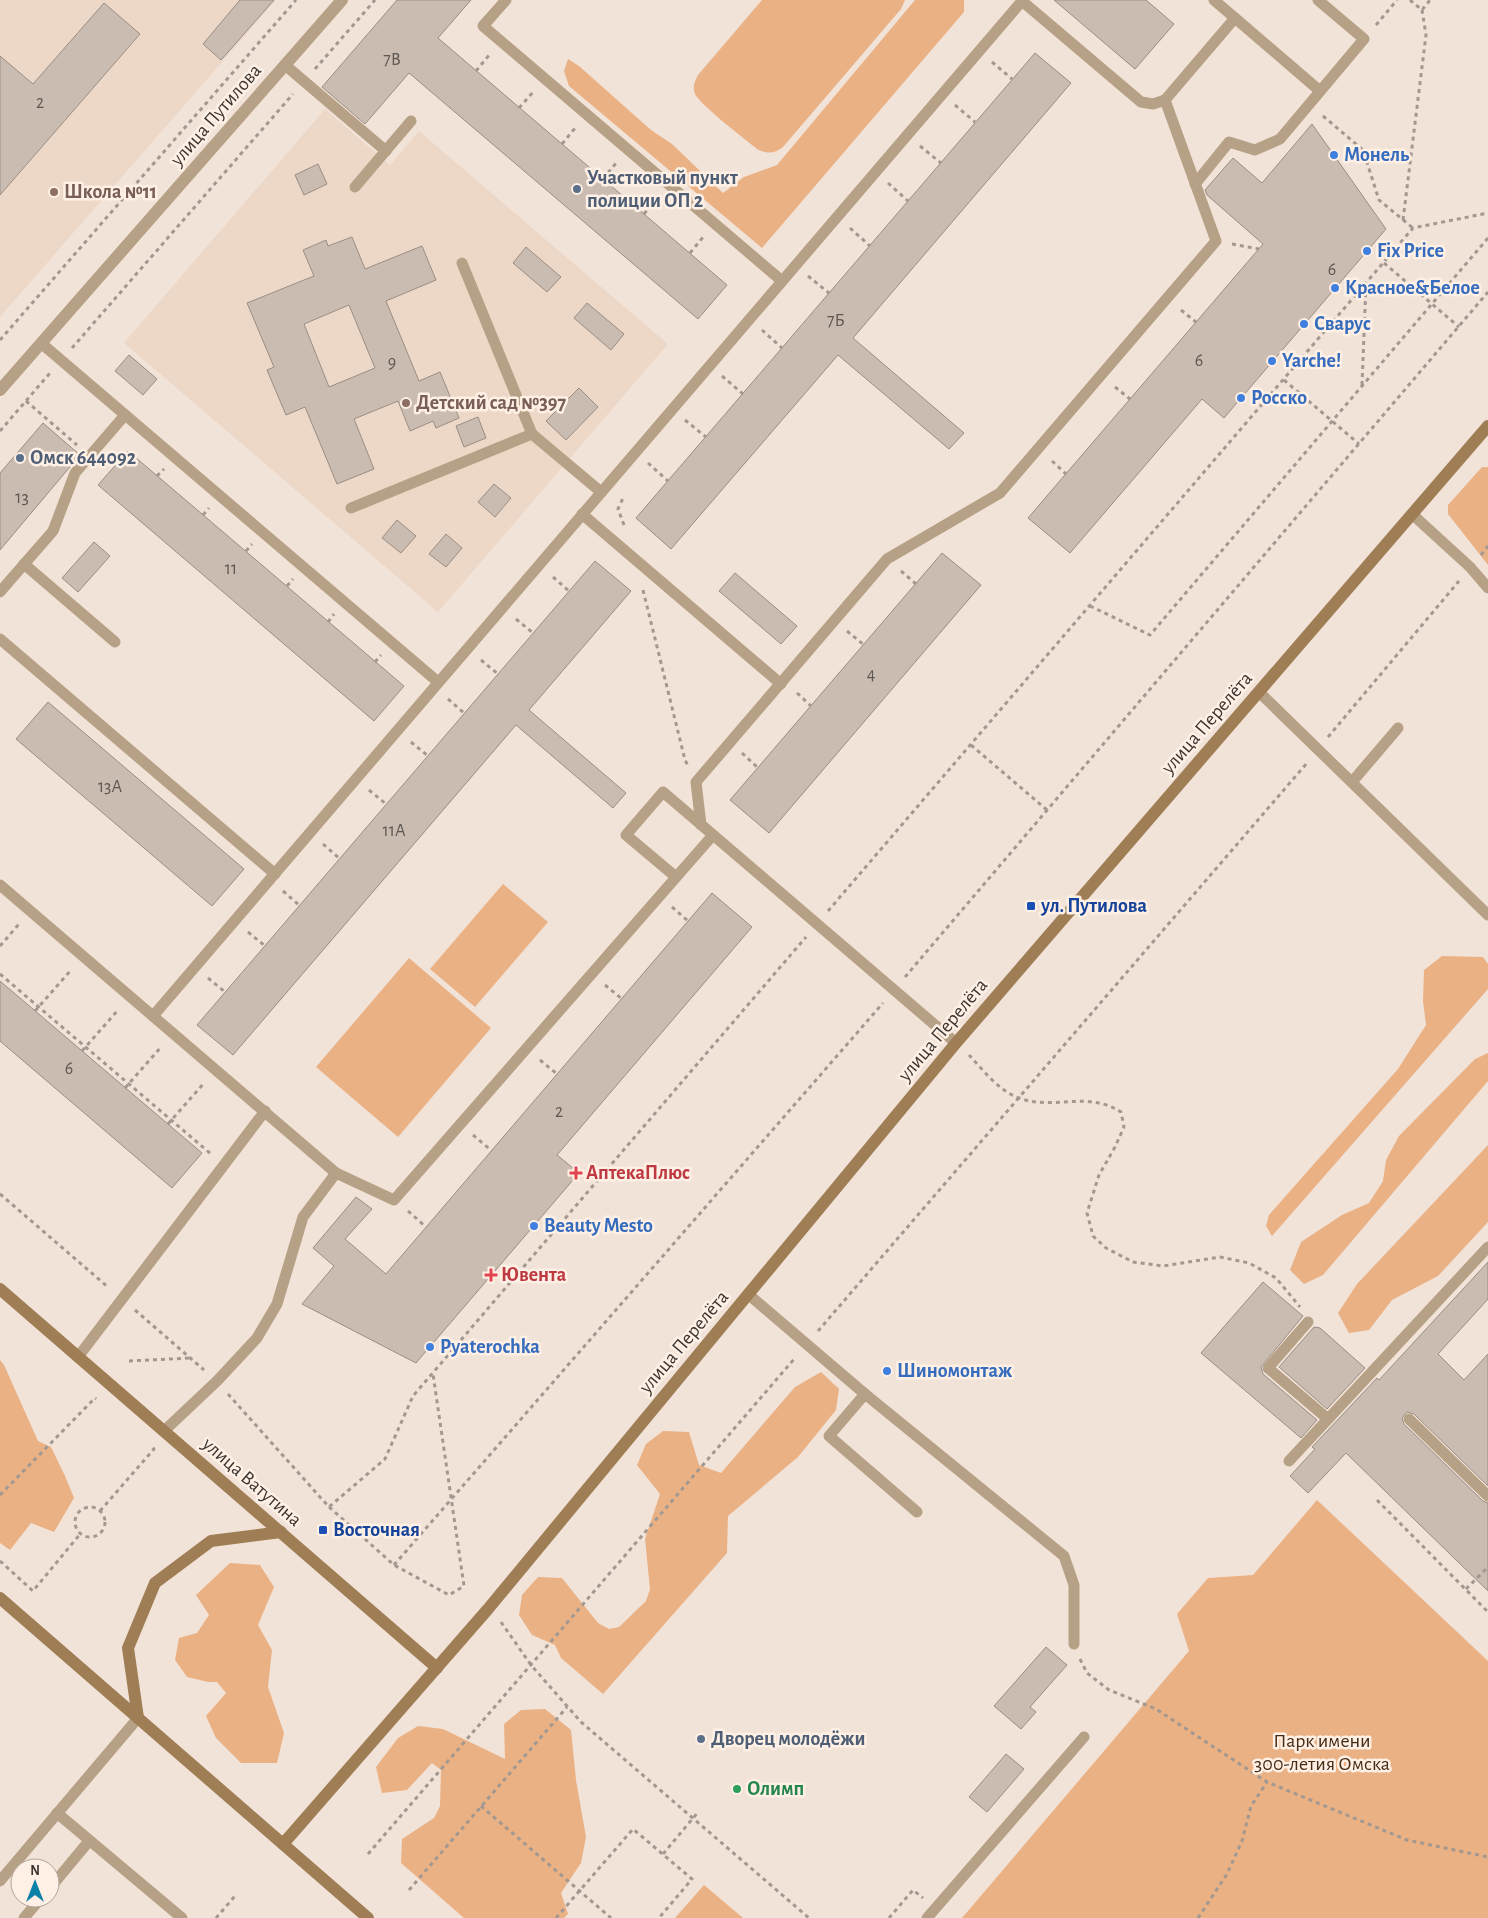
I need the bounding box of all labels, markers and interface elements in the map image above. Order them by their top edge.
house number: 7В [383,51,401,69]
street label: улица Путилова [166,60,265,170]
house number: 2 [36,94,44,112]
place label: Монель [1344,145,1410,165]
marker: Монель [1328,149,1340,161]
place label: Участковый пункт полиции ОП 2 [587,168,738,211]
place label: Школа №11 [64,182,157,202]
marker: Участковый пункт полиции ОП 2 [571,183,583,195]
marker: Школа №11 [48,186,60,198]
place label: Fix Price [1377,241,1444,261]
marker: Fix Price [1361,245,1373,257]
house number: 6 [1328,261,1336,279]
place label: Красное&Белое [1345,278,1480,298]
marker: Красное&Белое [1329,282,1341,294]
house number: 7Б [827,312,845,330]
place label: Сварус [1314,314,1371,334]
marker: Сварус [1298,318,1310,330]
place label: Yarche! [1282,351,1341,371]
house number: 6 [1195,352,1203,370]
house number: 9 [388,354,396,372]
marker: Yarche! [1266,355,1278,367]
place label: Росско [1251,388,1307,408]
marker: Росско [1235,392,1247,404]
place label: Детский сад №397 [416,393,566,413]
marker: Детский сад №397 [400,397,412,409]
place label: Омск 644092 [30,448,136,468]
marker: Омск 644092 [14,452,26,464]
house number: 13 [15,489,29,507]
house number: 11 [225,560,237,578]
house number: 4 [867,666,876,684]
street label: улица Перелёта [1157,668,1256,778]
house number: 13А [98,778,123,796]
house number: 11А [383,822,406,840]
place label: ул. Путилова [1040,896,1148,916]
marker: ул. Путилова [1025,900,1037,912]
street label: улица Перелёта [894,975,992,1086]
house number: 6 [65,1060,73,1078]
house number: 2 [555,1103,563,1121]
place label: АптекаПлюс [586,1163,690,1183]
marker: АптекаПлюс [570,1167,582,1179]
place label: Beauty Mesto [544,1216,653,1236]
marker: Beauty Mesto [528,1220,540,1232]
place label: Ювента [501,1265,567,1285]
marker: Ювента [485,1269,497,1281]
street label: улица Перелёта [635,1287,733,1398]
place label: Pyaterochka [440,1337,540,1357]
marker: Pyaterochka [424,1341,436,1353]
place label: Шиномонтаж [897,1361,1013,1381]
marker: Шиномонтаж [881,1365,893,1377]
street label: улица Ватутина [198,1433,305,1530]
place label: Восточная [333,1520,420,1540]
marker: Восточная [317,1524,329,1536]
place label: Дворец молодёжи [711,1729,866,1749]
park label: Парк имени 300-летия Омска [1254,1731,1390,1774]
marker: Дворец молодёжи [695,1733,707,1745]
place label: Олимп [747,1779,804,1799]
marker: Олимп [731,1783,743,1795]
north arrow [10,1858,60,1908]
text: N [30,1864,40,1878]

